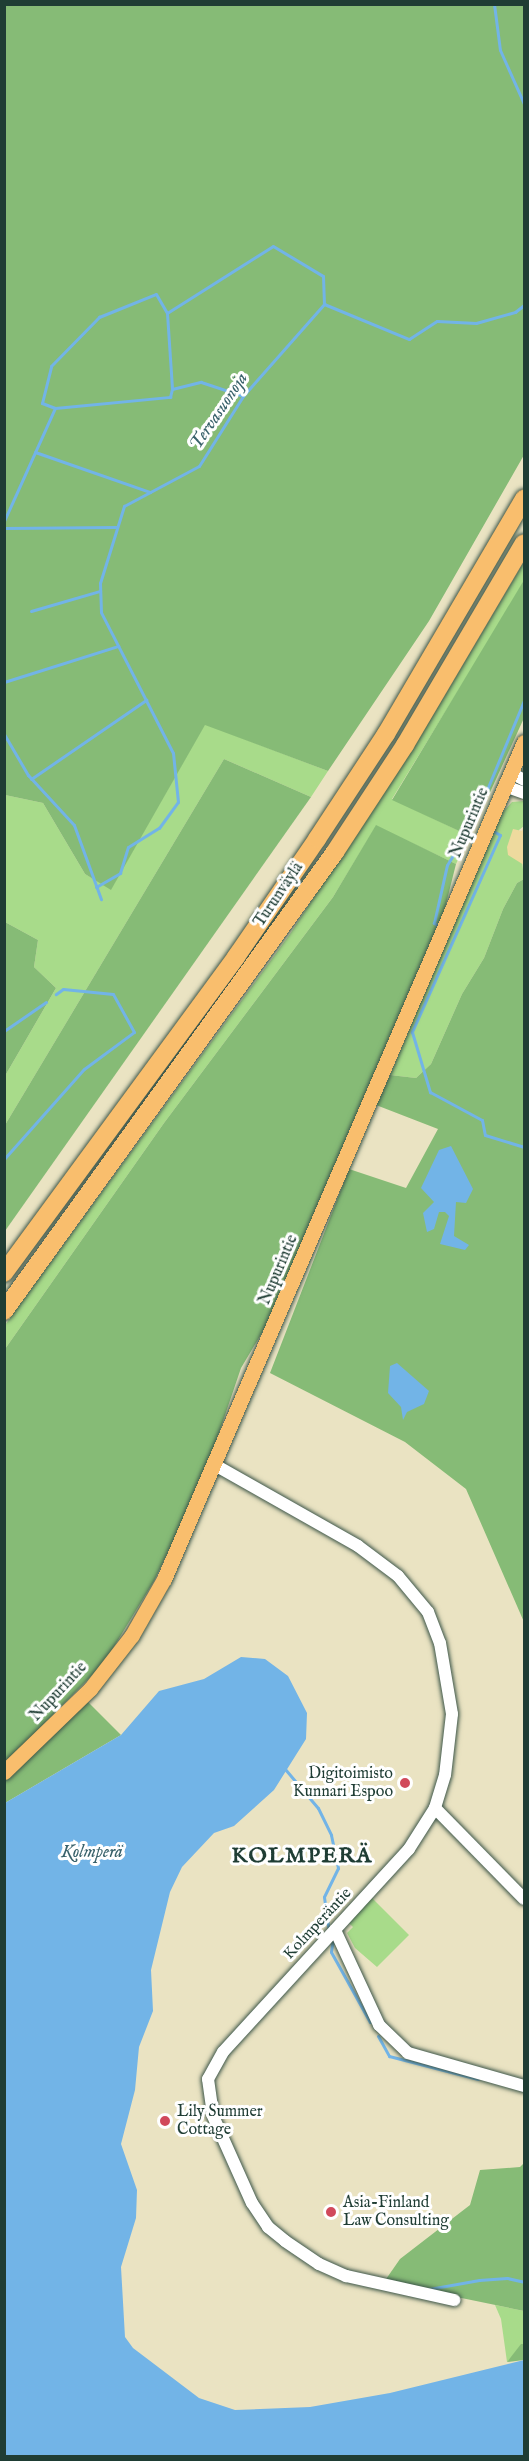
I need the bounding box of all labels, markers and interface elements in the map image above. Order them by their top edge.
water label: Tervasuonoja [186,369,254,455]
street label: Nupurintie [447,785,493,861]
street label: Turunväylä [250,859,308,931]
street label: Nupurintie [256,1232,302,1308]
street label: Nupurintie [27,1658,91,1726]
place label: Digitoimisto Kunnari Espoo [293,1764,393,1802]
marker: Digitoimisto Kunnari Espoo [398,1776,412,1790]
water label: Kolmperä [61,1842,123,1864]
district label: KOLMPERÄ [231,1844,373,1870]
street label: Kolmperäntie [280,1884,356,1964]
place label: Lily Summer Cottage [177,2102,263,2140]
marker: Lily Summer Cottage [158,2114,172,2128]
place label: Asia-Finland Law Consulting [343,2193,449,2231]
marker: Asia-Finland Law Consulting [324,2205,338,2219]

